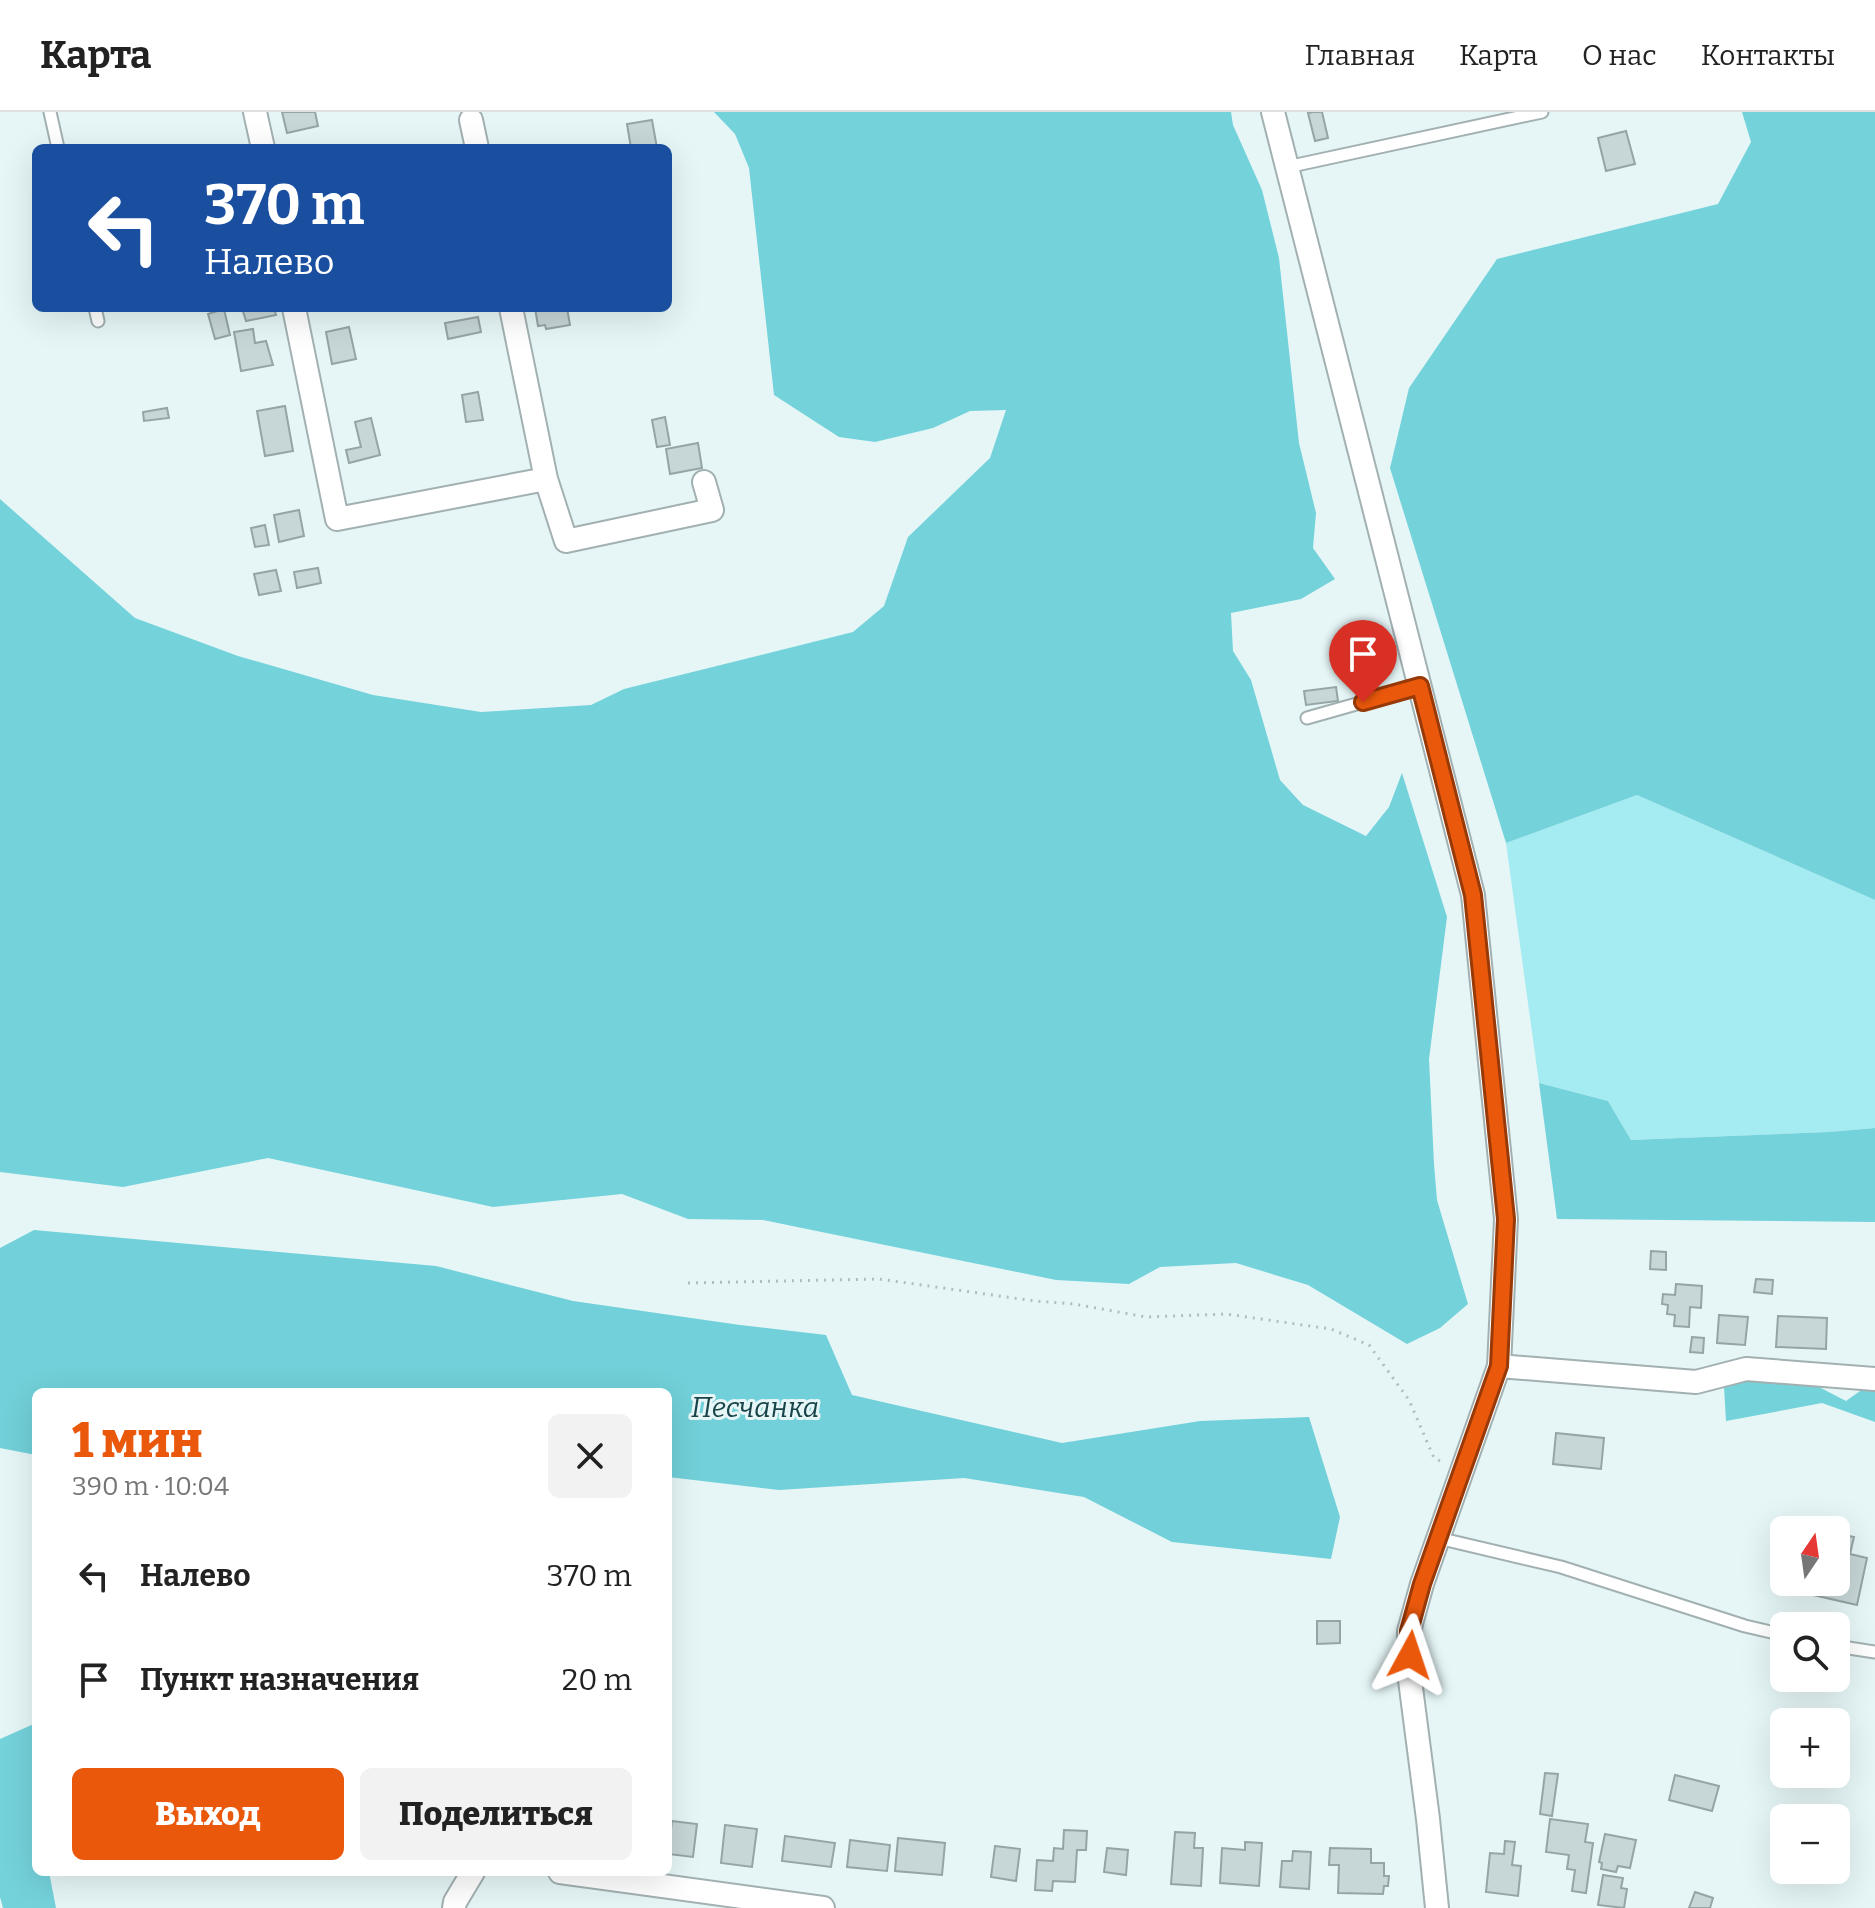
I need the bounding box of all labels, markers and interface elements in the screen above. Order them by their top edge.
text: Карта [40,32,151,78]
text: Главная [1305,39,1415,72]
text: Карта [1459,39,1538,72]
text: О нас [1582,39,1657,72]
text: Контакты [1701,39,1835,72]
text: 370 m [204,172,365,239]
icon: left [72,176,176,280]
text: Налево [204,240,335,284]
pin [1329,620,1397,702]
icon: arrive [1341,632,1385,676]
water label: Песчанка [691,1391,819,1424]
text: 1 мин [72,1412,203,1470]
button: close [548,1414,632,1498]
text: 390 m · 10:04 [72,1471,229,1502]
north arrow [1770,1516,1850,1596]
map controls [1770,1516,1850,1884]
icon: left [72,1554,116,1598]
text: Налево [140,1558,251,1594]
text: 370 m [547,1558,632,1594]
button: search [1770,1612,1850,1692]
position arrow [1368,1613,1452,1697]
icon: arrive [72,1658,116,1702]
text: Пункт назначения [140,1662,419,1698]
text: 20 m [562,1662,632,1698]
button: + [1770,1708,1850,1788]
button: Выход [72,1768,344,1860]
button: Поделиться [360,1768,632,1860]
button: − [1770,1804,1850,1884]

